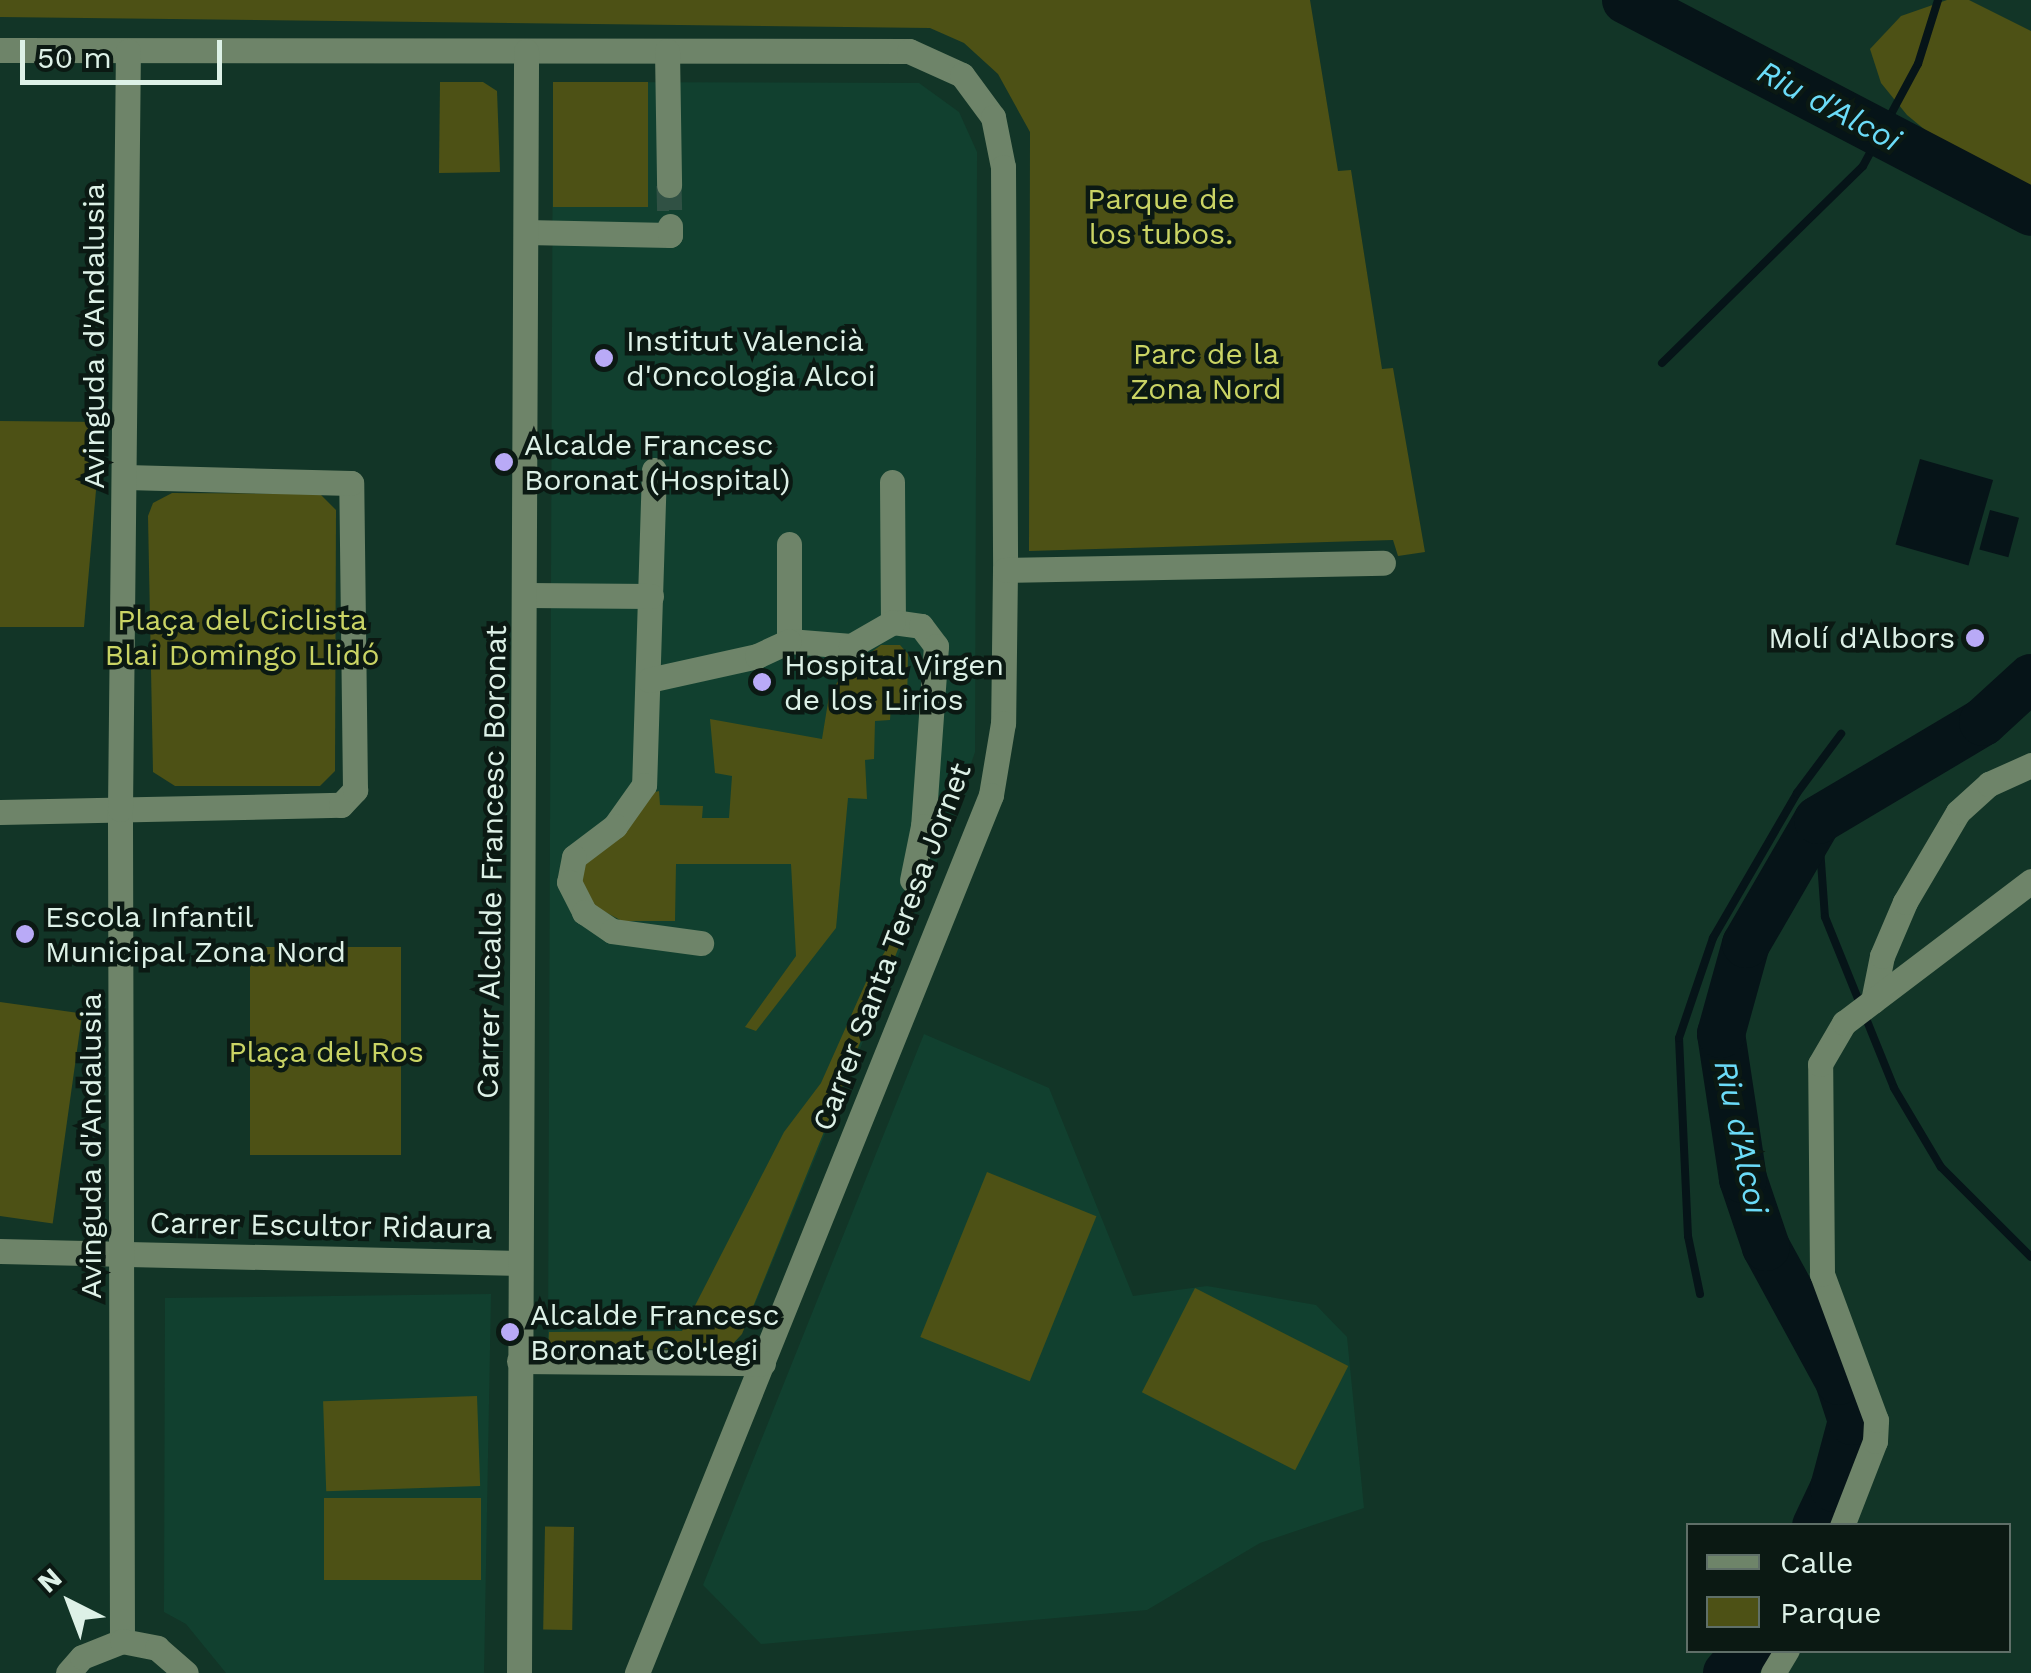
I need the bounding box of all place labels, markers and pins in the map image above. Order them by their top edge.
place label: Institut Valencià d'Oncologia Alcoi [626,323,878,394]
marker: Institut Valencià d'Oncologia Alcoi [591,345,617,371]
place label: Alcalde Francesc Boronat (Hospital) [524,427,790,498]
marker: Alcalde Francesc Boronat (Hospital) [493,451,515,473]
place label: Molí d'Albors [1768,620,1955,656]
marker: Molí d'Albors [1964,627,1986,649]
place label: Hospital Virgen de los Lirios [784,647,1006,718]
marker: Hospital Virgen de los Lirios [749,669,775,695]
place label: Escola Infantil Municipal Zona Nord [45,899,348,970]
marker: Escola Infantil Municipal Zona Nord [14,923,36,945]
place label: Alcalde Francesc Boronat Col·legi [530,1297,779,1368]
marker: Alcalde Francesc Boronat Col·legi [499,1321,521,1343]

